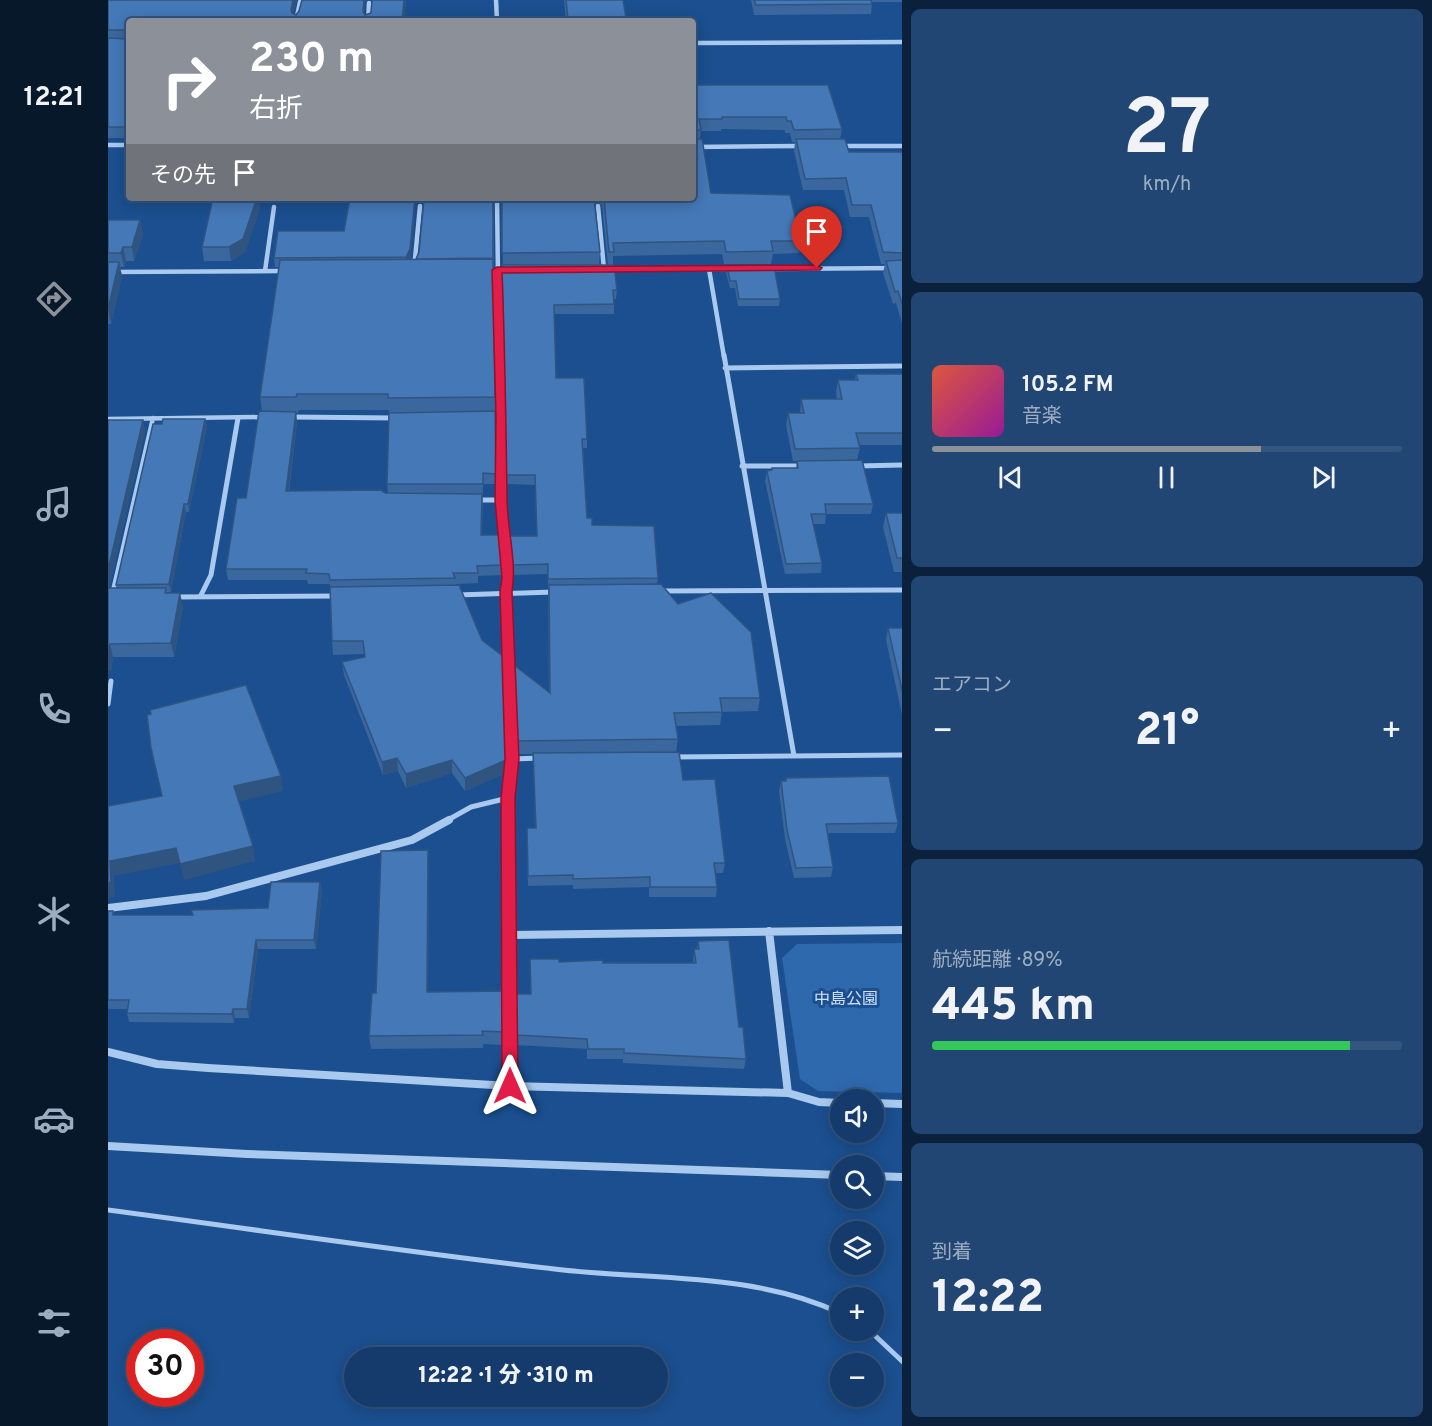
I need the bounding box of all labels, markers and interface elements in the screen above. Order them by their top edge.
text: 230 m [249,34,374,87]
icon: right [150,42,228,120]
text: 12:21 [23,81,85,115]
text: 27 [1123,83,1211,182]
text: 右折 [249,93,303,127]
icon: arrive [228,156,261,189]
text: その先 [150,163,216,190]
text: km/h [1143,172,1191,198]
pin [791,206,842,268]
icon: arrive [800,215,833,248]
icon: directions [33,278,75,320]
text: 105.2 FM [1022,372,1113,399]
text: 音楽 [1022,404,1062,430]
icon: previous [994,461,1027,494]
icon: pause [1150,461,1183,494]
icon: next [1307,461,1340,494]
icon: music [33,483,75,525]
text: エアコン [932,673,1012,699]
icon: phone [33,688,75,730]
text: 21° [1135,704,1199,761]
text: − [932,712,953,754]
text: + [1381,712,1402,754]
icon: climate [33,893,75,935]
text: 航続距離 · 89% [932,948,1063,974]
text: 445 km [932,979,1095,1036]
park label: 中島公園 [814,990,878,1010]
position arrow [478,1054,542,1118]
map controls [830,1089,884,1407]
button: sound [830,1089,884,1143]
icon: car [33,1098,75,1140]
button: search [830,1155,884,1209]
button: layers [830,1221,884,1275]
text: 到着 [932,1240,972,1266]
text: 12:22 [932,1271,1044,1328]
button: + [830,1287,884,1341]
icon: filters [33,1302,75,1344]
speed limit sign: 30 [126,1329,204,1407]
button: − [830,1353,884,1407]
text: 12:22 · 1 分 · 310 m [418,1363,594,1390]

